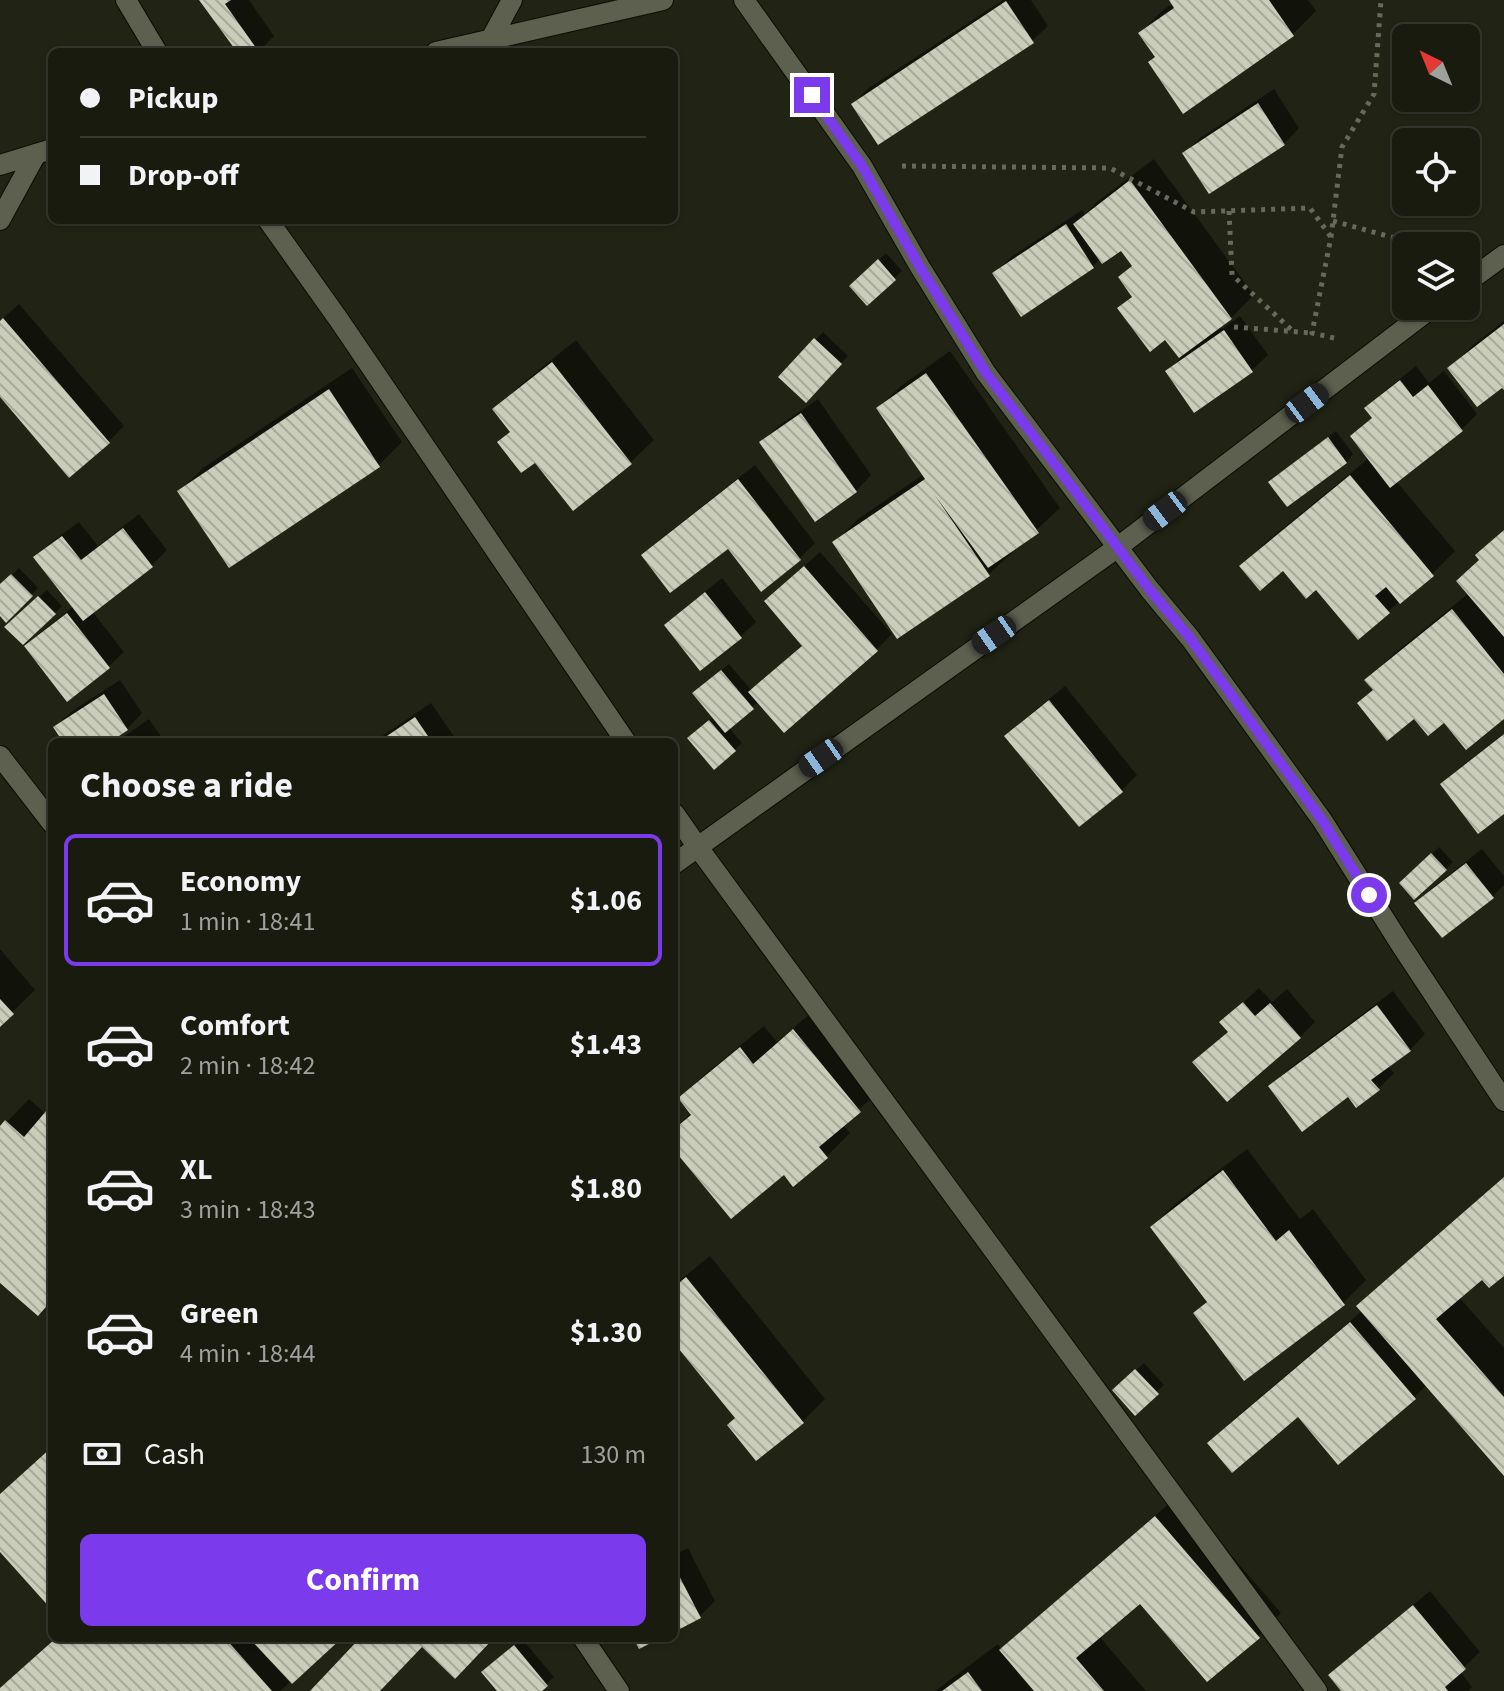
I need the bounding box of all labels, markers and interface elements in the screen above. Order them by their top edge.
north arrow [1392,24,1480,112]
map controls [1392,24,1480,320]
text: Pickup [128,77,218,120]
route end [794,77,830,113]
button: locate [1392,128,1480,216]
text: Drop-off [128,154,239,197]
button: layers [1392,232,1480,320]
car [1281,379,1333,427]
car [1139,487,1191,535]
car [967,611,1021,659]
car [794,734,848,782]
text: Choose a ride [80,760,293,811]
text: Economy [180,860,301,903]
icon: car [84,864,156,936]
route start [1351,877,1387,913]
text: $1.06 [570,879,642,922]
text: 1 min · 18:41 [180,903,315,940]
text: Comfort [180,1004,290,1047]
icon: car [84,1008,156,1080]
text: $1.43 [570,1023,642,1066]
text: 2 min · 18:42 [180,1047,315,1084]
text: XL [180,1148,213,1191]
icon: car [84,1152,156,1224]
text: $1.80 [570,1167,642,1210]
text: 3 min · 18:43 [180,1191,315,1228]
text: Green [180,1292,259,1335]
icon: car [84,1296,156,1368]
text: $1.30 [570,1311,642,1354]
text: 4 min · 18:44 [180,1335,315,1372]
icon: cash [80,1432,124,1476]
text: Cash [144,1433,205,1476]
text: 130 m [580,1436,646,1473]
button: Confirm [80,1534,646,1626]

